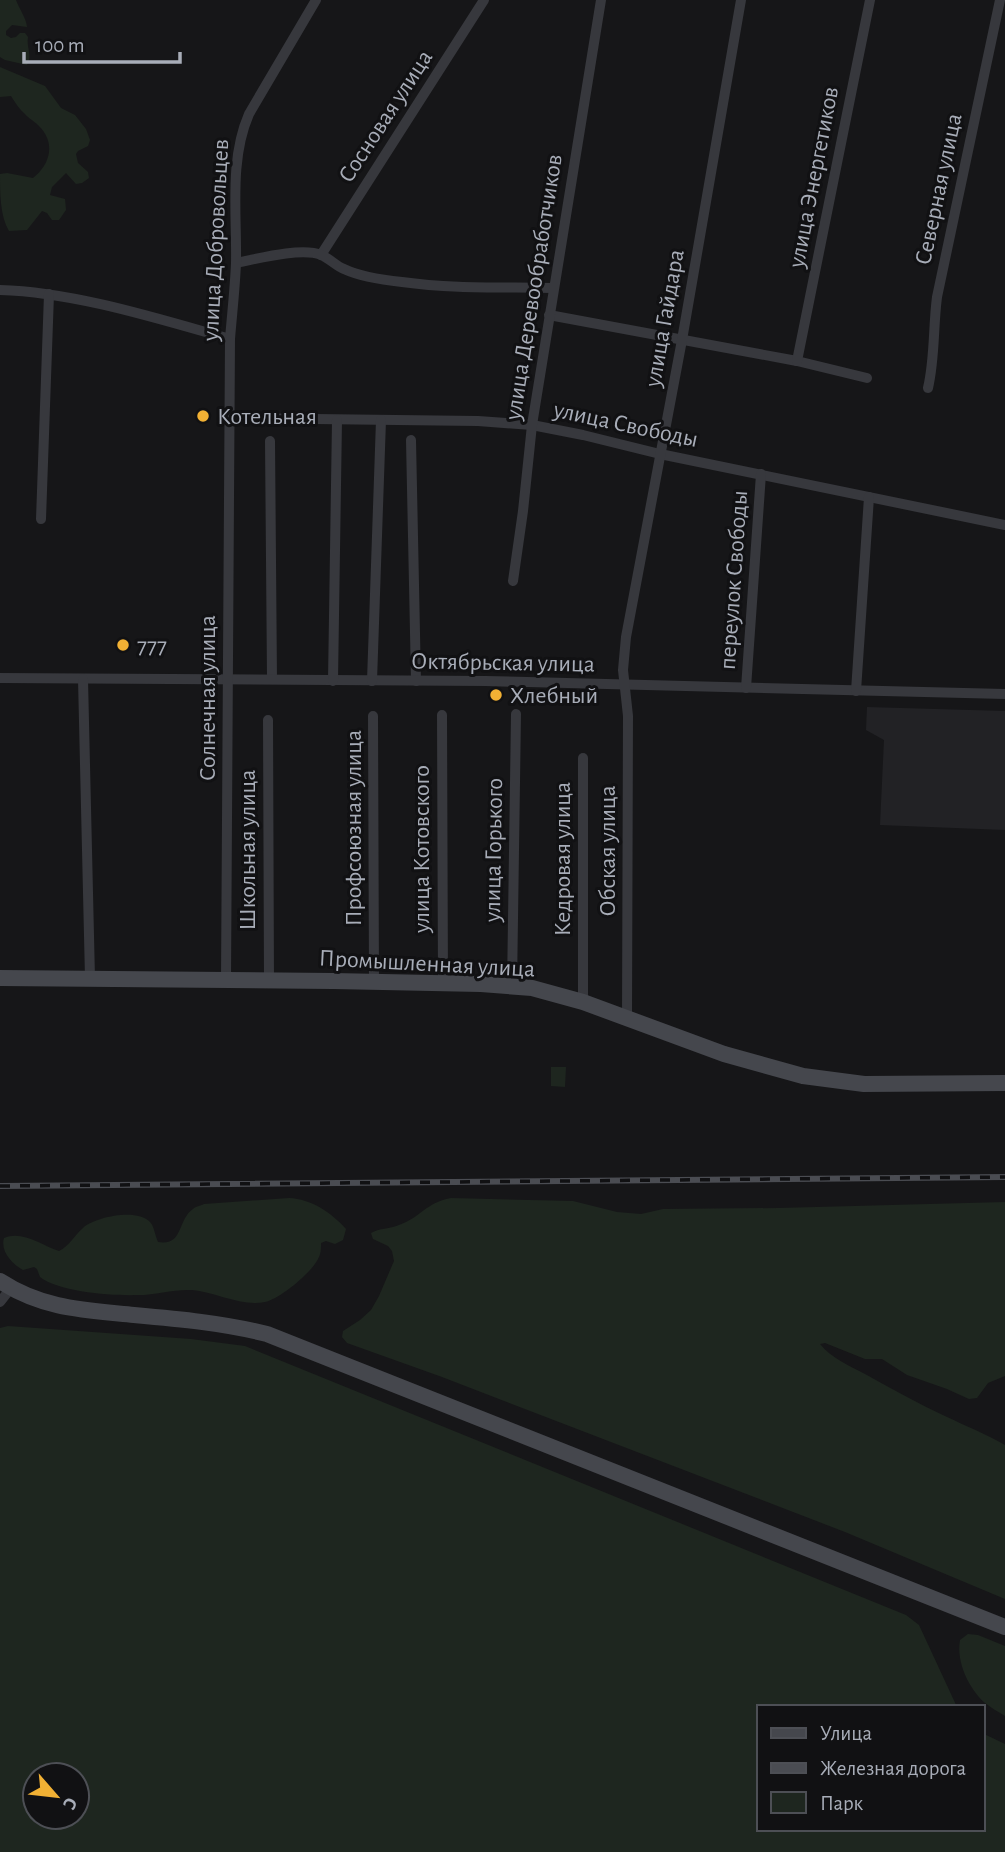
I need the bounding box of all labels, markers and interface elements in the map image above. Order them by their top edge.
scale bar [24,21,180,65]
text: 100 m [35,35,85,56]
street label: Сосновая улица [334,46,437,187]
street label: улица Энергетиков [784,85,843,271]
street label: Северная улица [911,111,967,267]
street label: улица Добровольцев [199,138,233,343]
street label: улица Деревообработчиков [501,153,567,423]
street label: улица Гайдара [641,248,689,390]
street label: улица Свободы [550,398,700,452]
place label: Котельная [217,405,317,429]
marker: Котельная [195,408,211,424]
street label: переулок Свободы [716,490,752,671]
street label: Солнечная улица [196,615,220,781]
place label: 777 [137,634,167,658]
marker: 777 [115,637,131,653]
street label: Октябрьская улица [411,649,595,677]
place label: Хлебный [510,684,598,708]
marker: Хлебный [488,687,504,703]
street label: Профсоюзная улица [342,730,366,926]
street label: улица Котовского [410,765,434,934]
street label: Школьная улица [236,770,260,930]
street label: улица Горького [481,778,507,923]
street label: Кедровая улица [551,782,575,936]
street label: Обская улица [596,785,620,917]
street label: Промышленная улица [318,946,536,982]
legend [757,1705,984,1831]
text: Улица [820,1723,873,1744]
text: Железная дорога [820,1758,967,1779]
north arrow [21,1761,91,1831]
text: Парк [820,1793,864,1814]
text: С [59,1794,81,1812]

